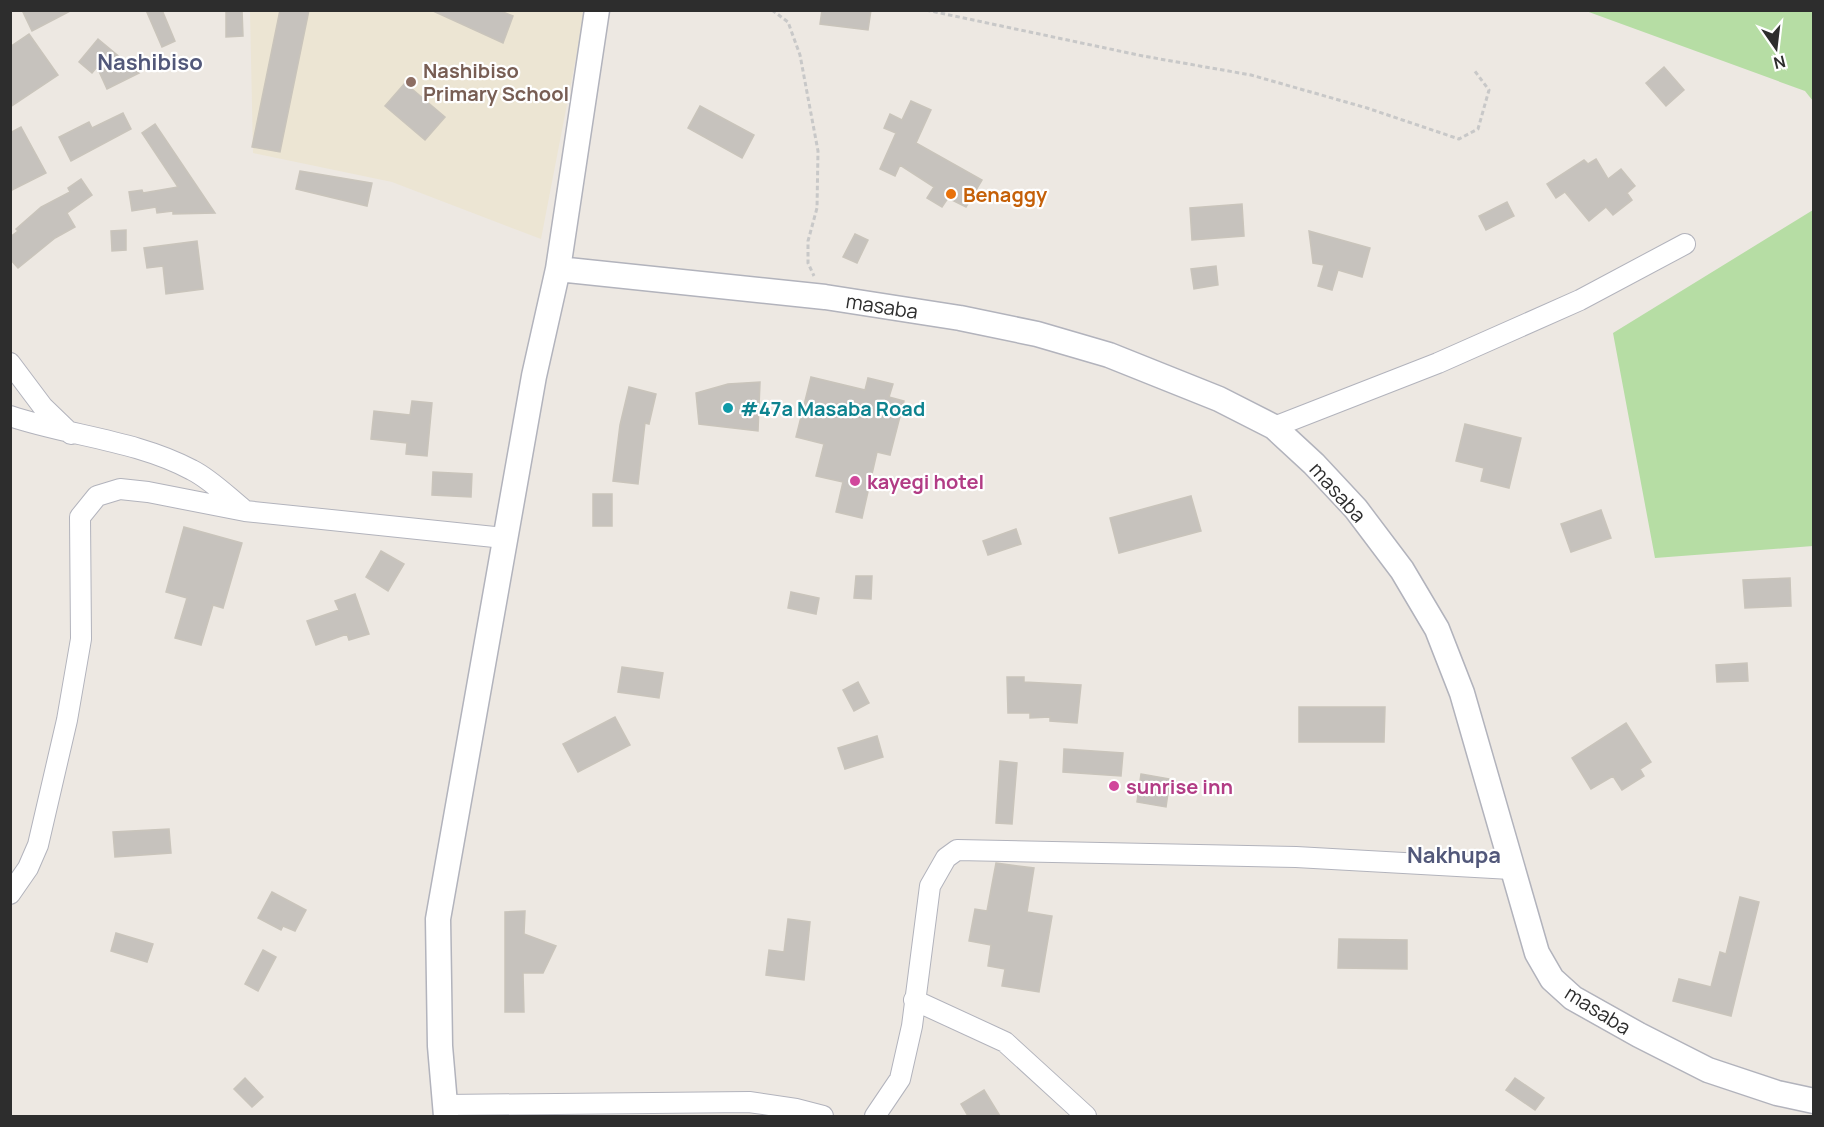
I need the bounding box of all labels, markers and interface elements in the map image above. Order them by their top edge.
north arrow [1746,18,1806,78]
district label: Nashibiso [97,47,203,77]
text: N [1771,50,1788,75]
place label: Nashibiso Primary School [423,57,569,107]
marker: Nashibiso Primary School [404,75,418,89]
place label: Benaggy [963,181,1048,208]
marker: Benaggy [944,187,958,201]
street label: masaba [844,287,920,325]
place label: #47a Masaba Road [740,395,925,422]
marker: #47a Masaba Road [721,401,735,415]
street label: masaba [1304,456,1372,528]
place label: kayegi hotel [867,468,984,495]
marker: kayegi hotel [848,474,862,488]
place label: sunrise inn [1126,773,1233,800]
marker: sunrise inn [1107,779,1121,793]
district label: Nakhupa [1407,840,1501,870]
street label: masaba [1560,979,1636,1041]

